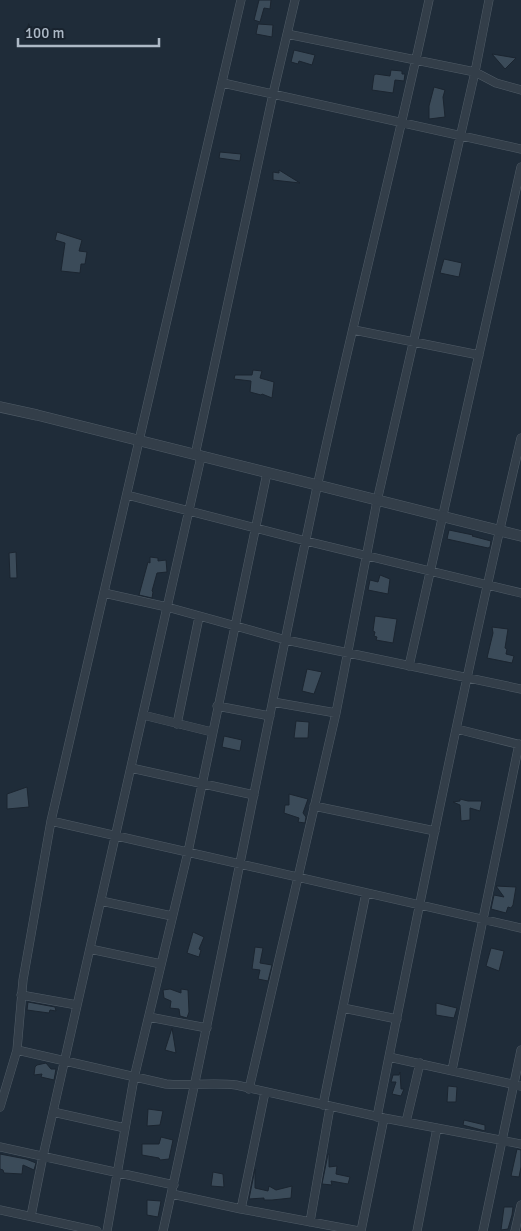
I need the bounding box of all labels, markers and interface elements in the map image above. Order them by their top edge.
scale bar [18,15,159,47]
text: 100 m [25,24,65,42]

